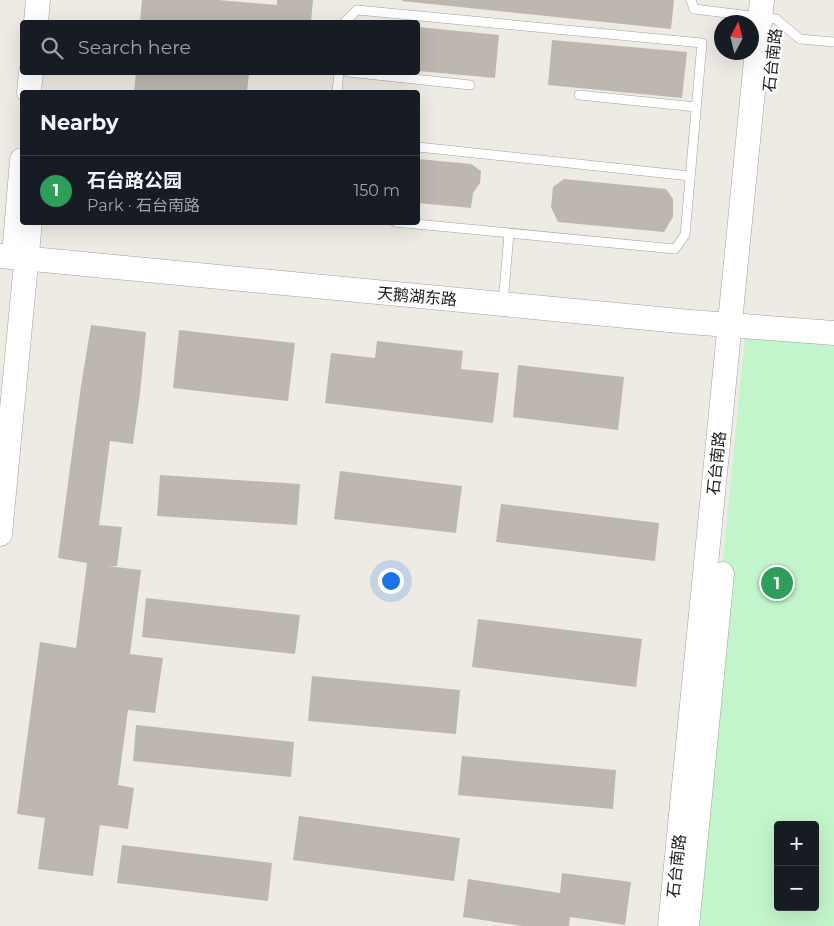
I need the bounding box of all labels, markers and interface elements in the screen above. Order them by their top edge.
north arrow [714,15,759,60]
search box [20,20,420,75]
street label: 石台南路 [760,27,785,93]
icon: search [38,34,66,62]
text: Search here [78,36,191,59]
text: Nearby [40,110,119,135]
text: 石台路公园 [87,169,182,192]
text: 1 [53,181,59,200]
text: 150 m [353,181,400,200]
text: Park · 石台南路 [87,196,200,215]
street label: 天鹅湖东路 [376,284,458,309]
street label: 石台南路 [704,430,729,496]
pin: 1 [761,564,793,602]
your location [378,568,404,594]
map controls [774,821,819,911]
button: + [774,821,819,866]
street label: 石台南路 [664,833,689,899]
button: − [774,866,819,911]

